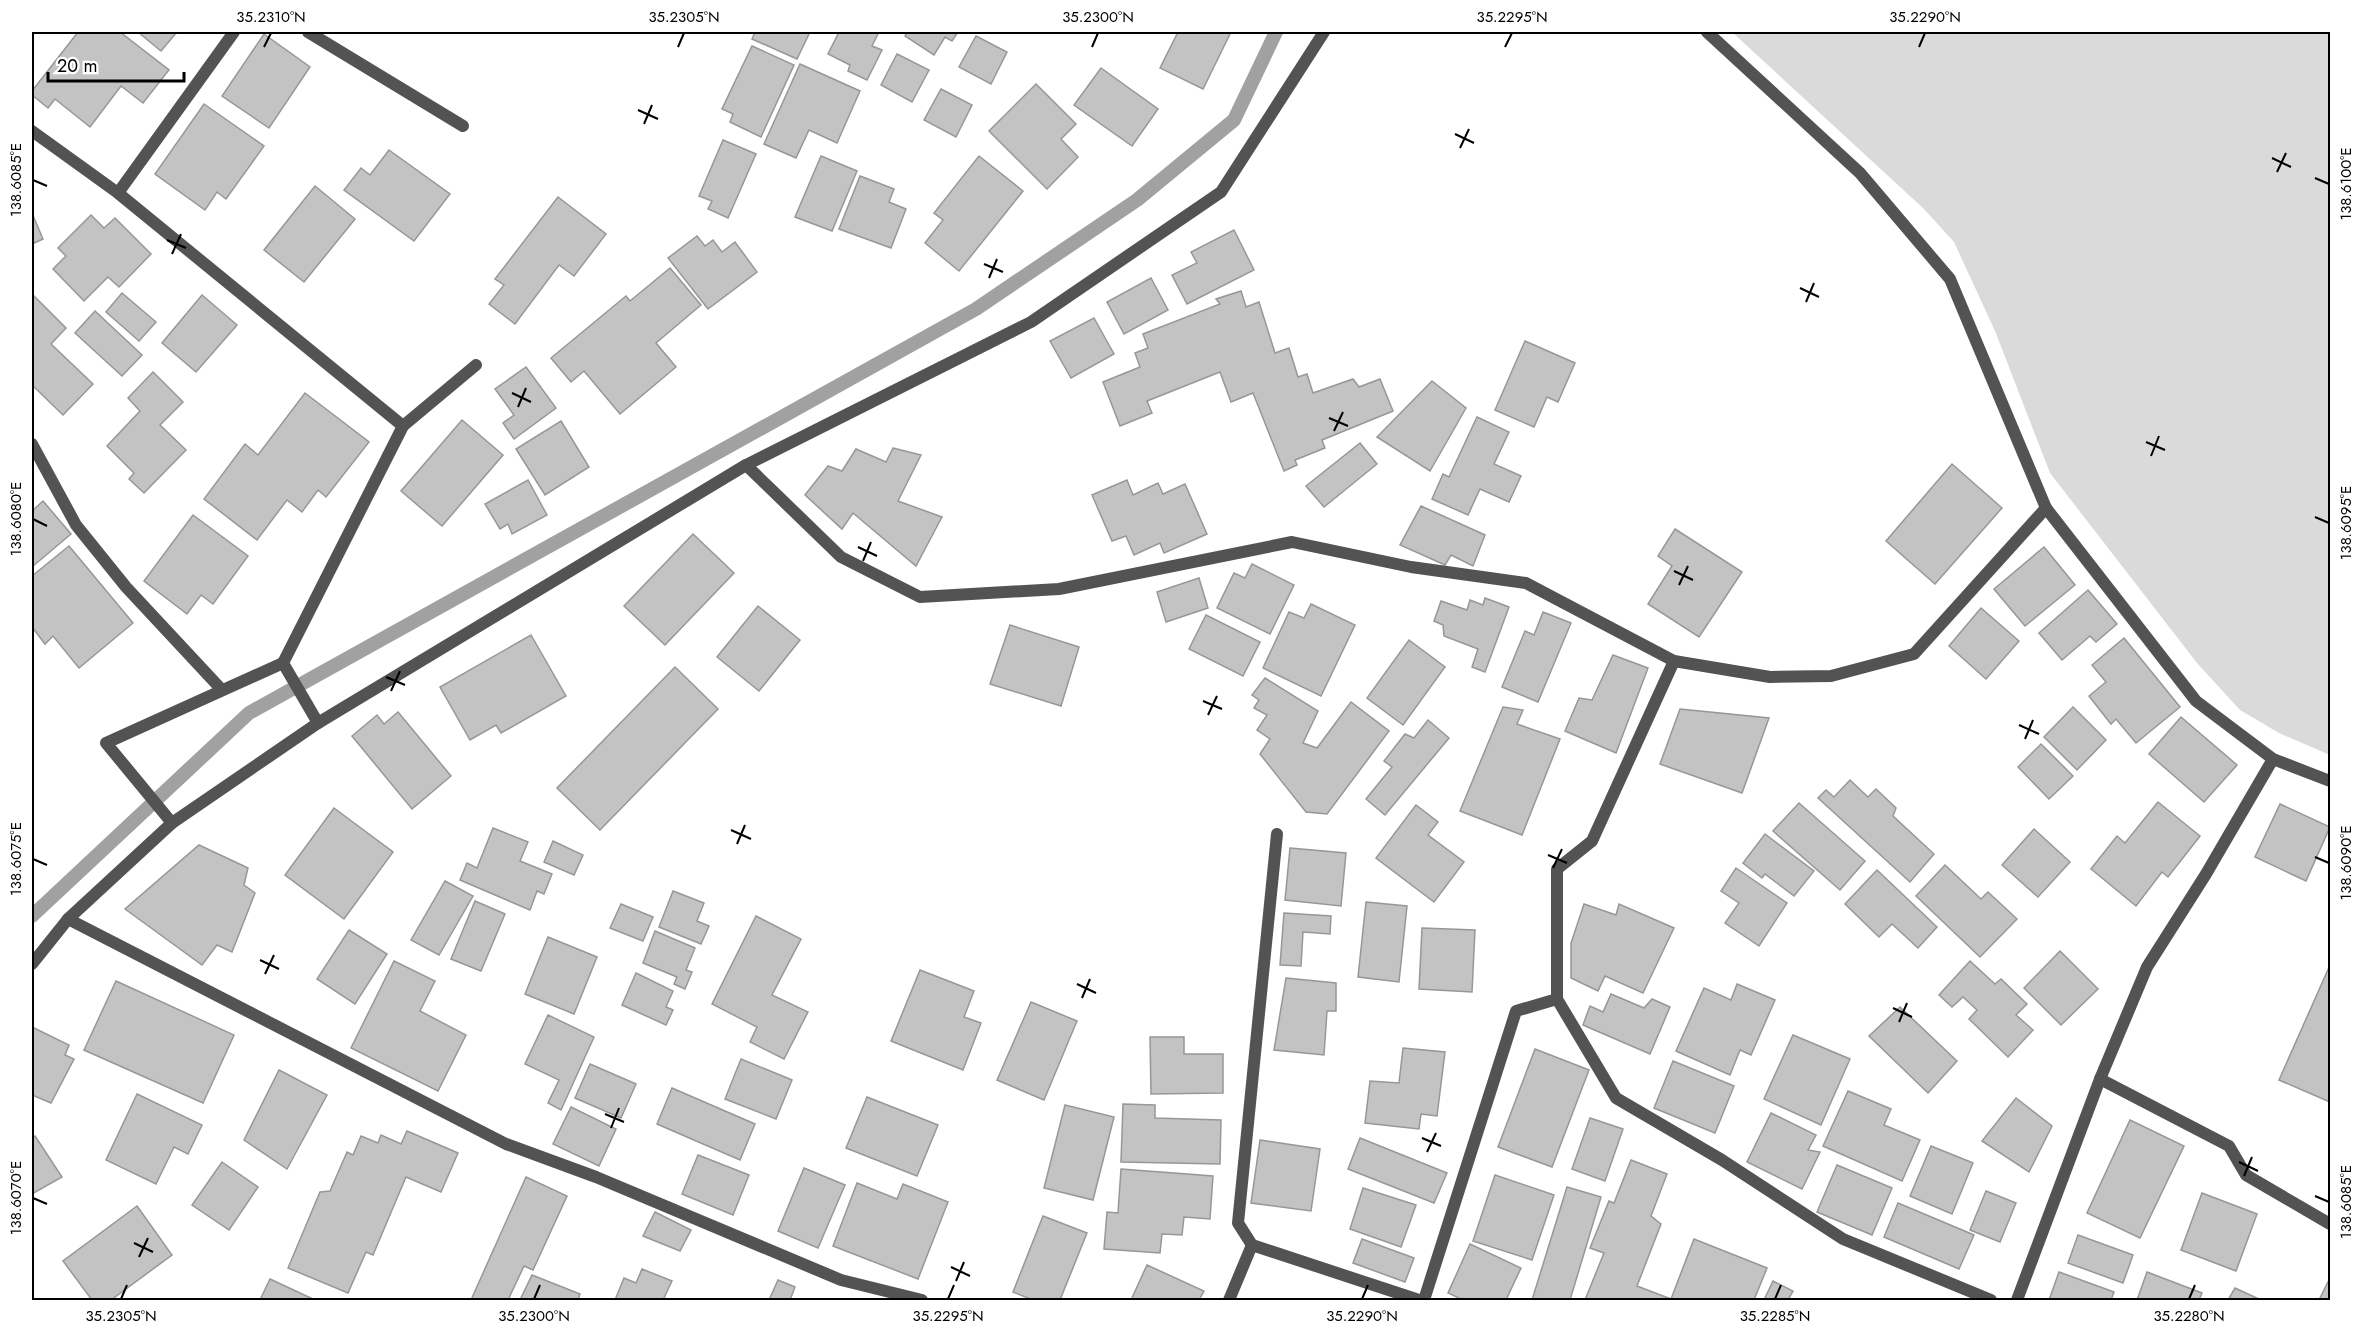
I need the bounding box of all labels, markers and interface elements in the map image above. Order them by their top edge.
text: 35.2310°N [236,6,306,28]
text: 35.2305°N [648,6,720,28]
text: 35.2300°N [1062,6,1134,28]
text: 35.2295°N [1476,6,1548,28]
text: 35.2290°N [1889,6,1961,28]
scale bar [48,45,184,83]
text: 20 m [57,53,97,79]
text: 138.6085°E [5,143,27,217]
text: 138.6100°E [2335,147,2357,221]
text: 138.6080°E [5,482,27,556]
text: 138.6095°E [2335,486,2357,560]
text: 138.6075°E [5,822,27,896]
text: 138.6090°E [2335,825,2357,901]
text: 138.6070°E [5,1161,27,1235]
text: 138.6085°E [2335,1165,2357,1239]
text: 35.2305°N [85,1305,157,1327]
text: 35.2300°N [498,1305,570,1327]
text: 35.2295°N [912,1305,984,1327]
text: 35.2290°N [1326,1305,1398,1327]
text: 35.2285°N [1740,1305,1810,1327]
text: 35.2280°N [2153,1305,2225,1327]

